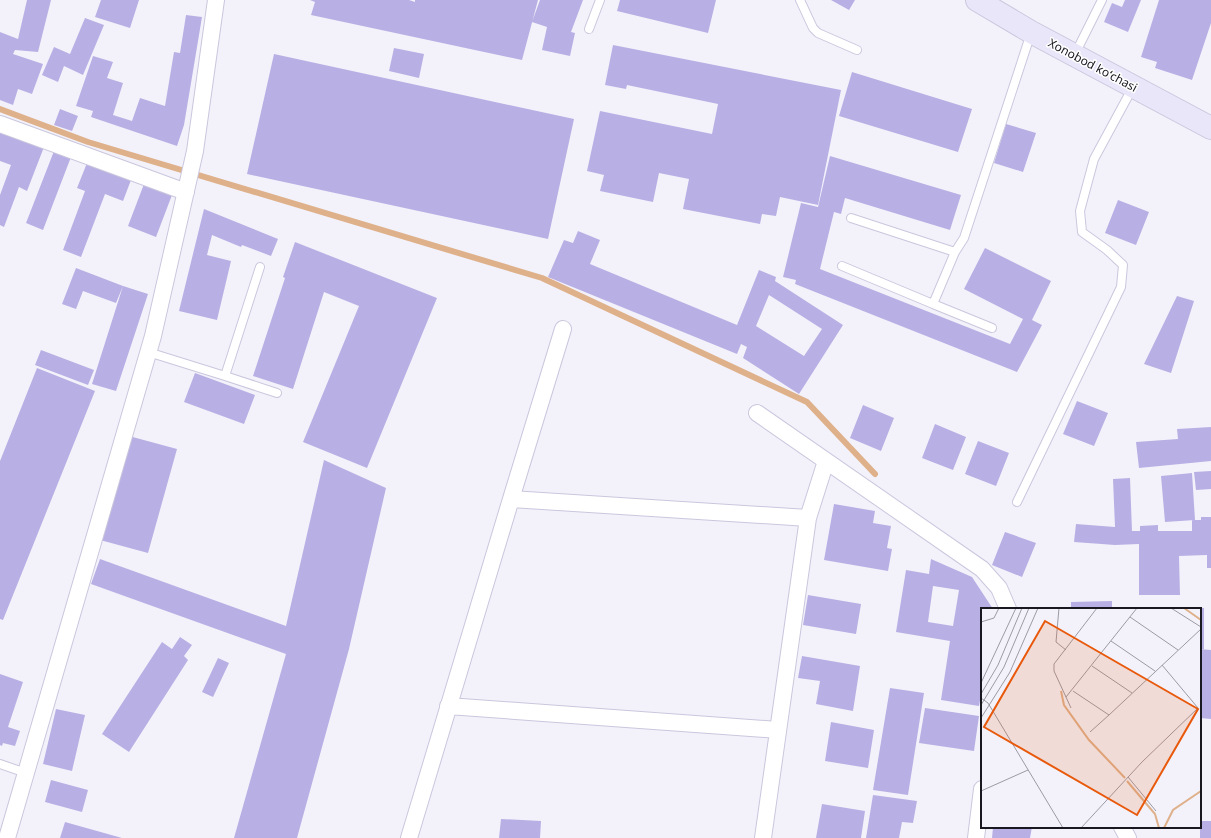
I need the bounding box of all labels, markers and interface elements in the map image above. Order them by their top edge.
street label: Xonobod koʻchasi [1045,34,1141,96]
inset map [981,608,1201,828]

